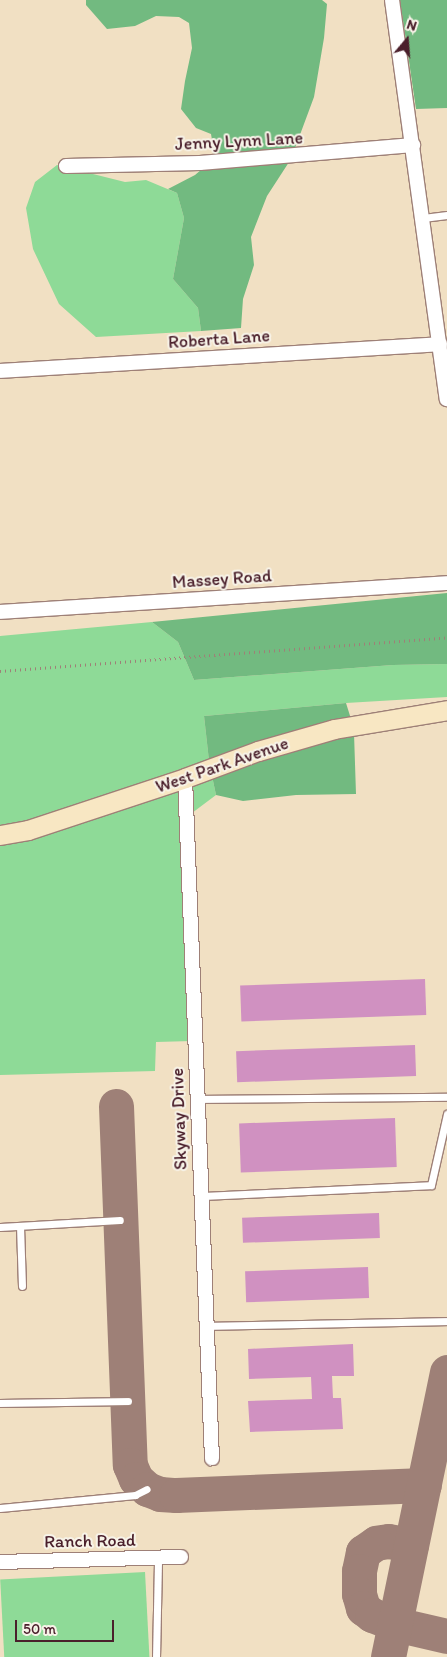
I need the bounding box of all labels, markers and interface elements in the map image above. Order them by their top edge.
north arrow [382,15,432,65]
text: N [405,16,419,35]
street label: Jenny Lynn Lane [175,127,303,155]
street label: Roberta Lane [167,325,271,353]
street label: Massey Road [172,565,272,593]
street label: West Park Avenue [153,732,291,798]
street label: Skyway Drive [166,1067,192,1171]
street label: Ranch Road [44,1529,136,1553]
scale bar [18,1610,116,1642]
text: 50 m [23,1620,56,1638]

